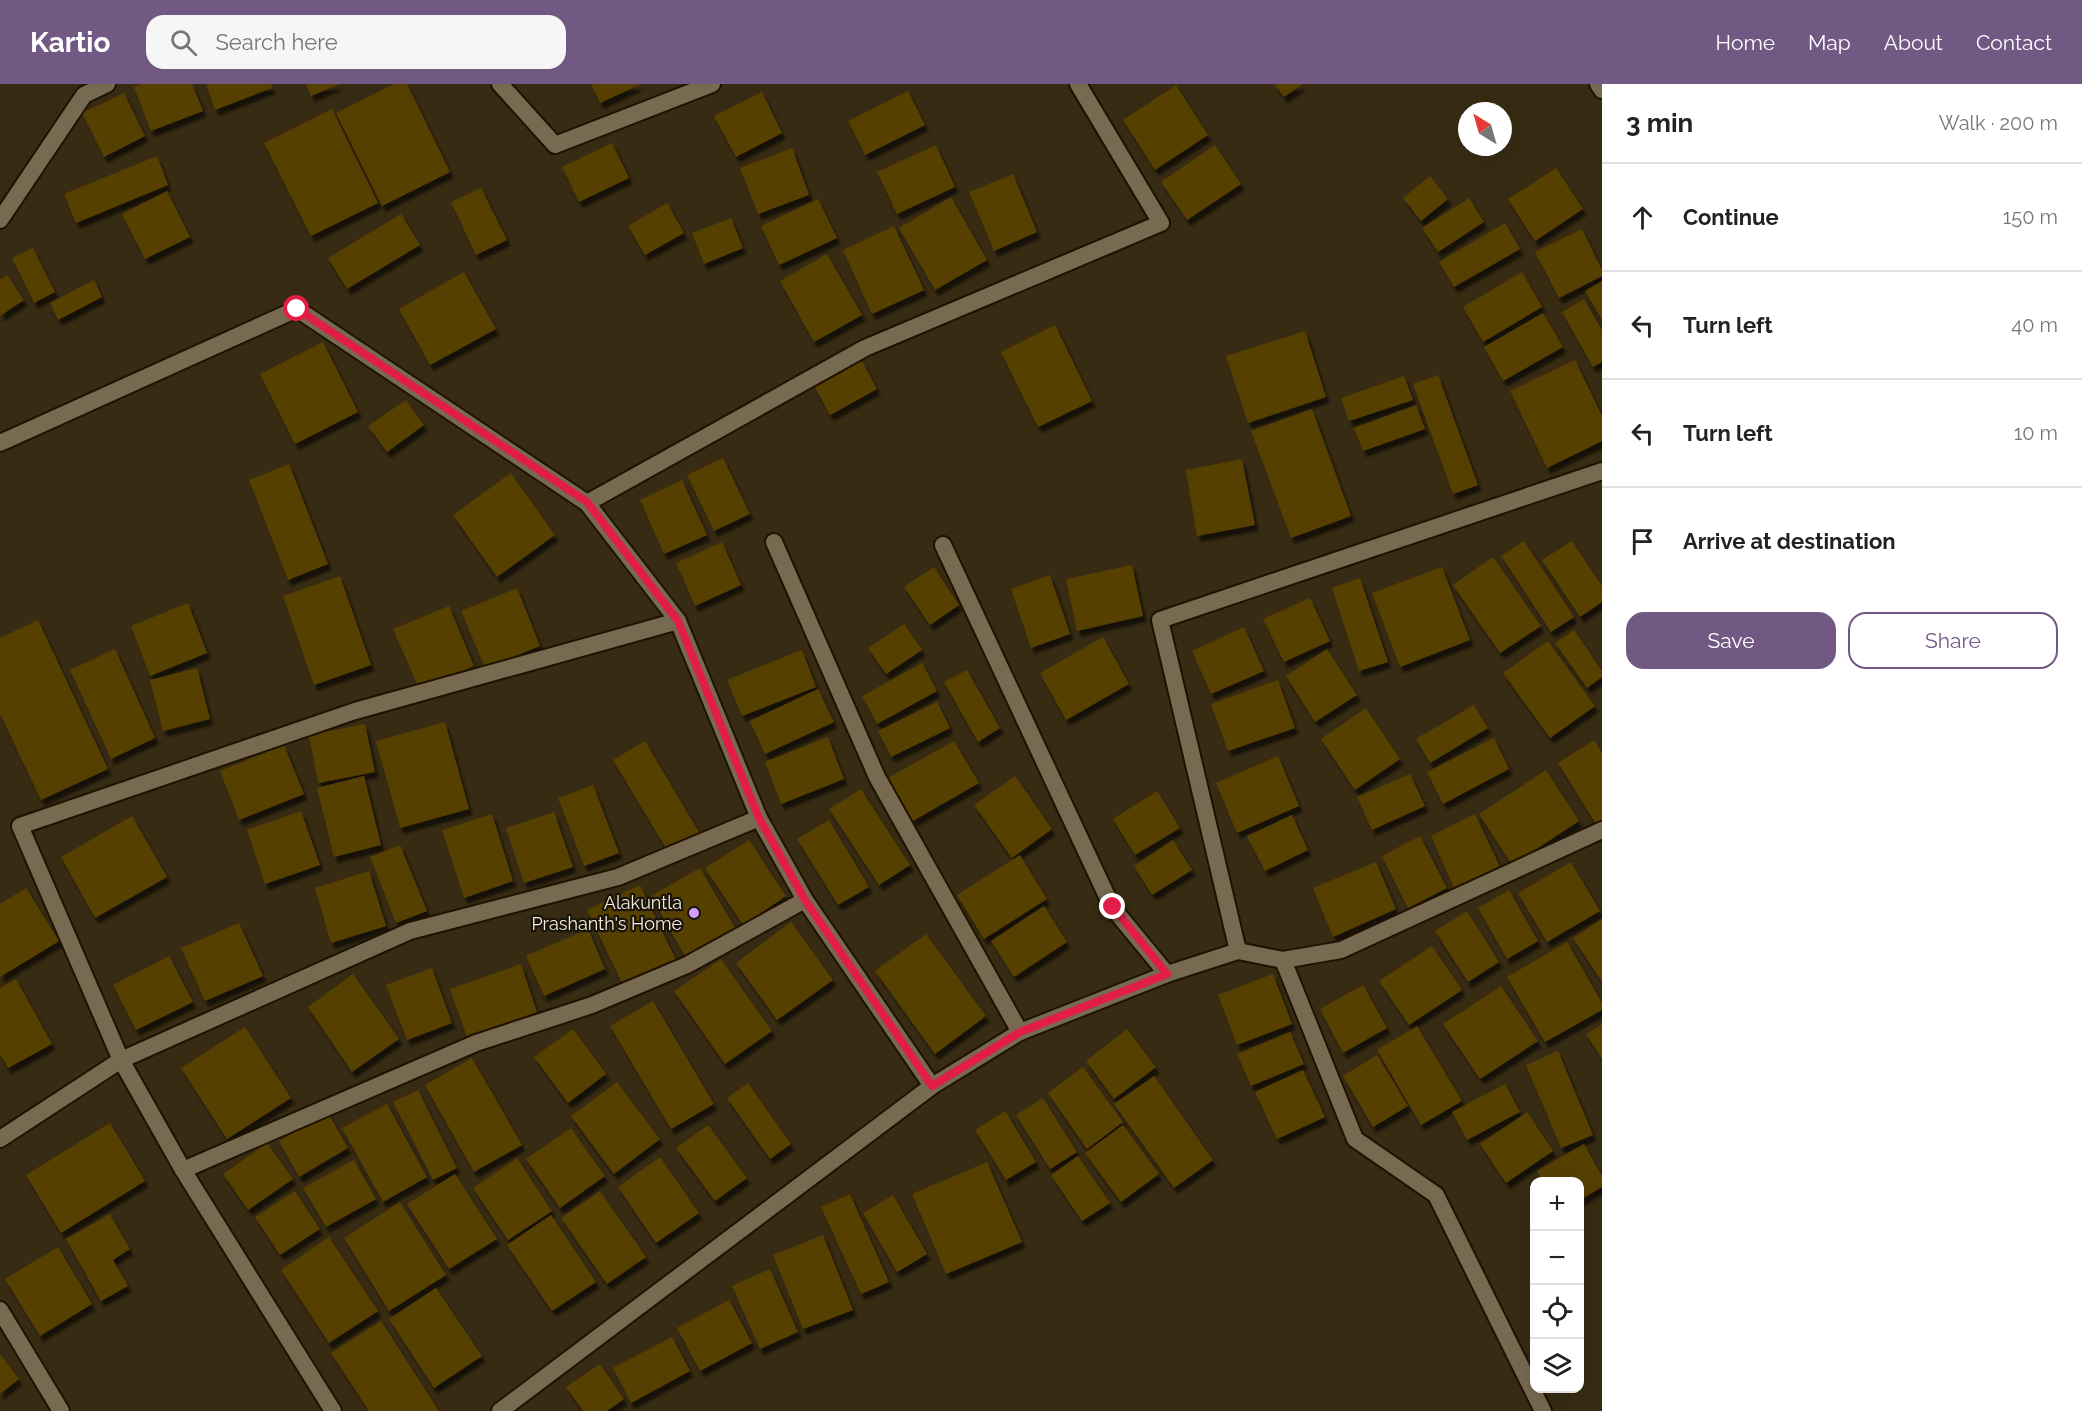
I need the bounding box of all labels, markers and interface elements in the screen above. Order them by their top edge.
search box [146,15,566,69]
text: Kartio [30,26,110,59]
icon: search [167,26,200,59]
text: Search here [215,29,338,55]
text: Home [1716,30,1775,55]
text: Map [1808,30,1851,55]
text: About [1884,30,1943,55]
text: Contact [1976,30,2052,55]
north arrow [1458,102,1512,156]
text: 3 min [1626,108,1693,138]
text: Walk · 200 m [1939,111,2058,135]
icon: ahead [1626,201,1659,234]
text: Continue [1683,204,1779,230]
text: 150 m [2003,205,2058,229]
route start [283,295,309,321]
icon: left [1626,309,1659,342]
text: Turn left [1683,312,1773,338]
text: 40 m [2011,313,2058,337]
icon: left [1626,417,1659,450]
text: Turn left [1683,420,1773,446]
text: 10 m [2014,421,2058,445]
icon: arrive [1626,525,1659,558]
text: Arrive at destination [1683,528,1896,554]
button: Save [1626,612,1836,669]
button: Share [1848,612,2058,669]
place label: Alakuntla Prashanth's Home [531,892,682,934]
route end [1099,893,1125,919]
marker: Alakuntla Prashanth's Home [687,906,701,920]
map controls [1530,1177,1584,1393]
button: + [1530,1177,1584,1231]
button: − [1530,1231,1584,1285]
button: locate [1530,1285,1584,1339]
button: layers [1530,1339,1584,1393]

